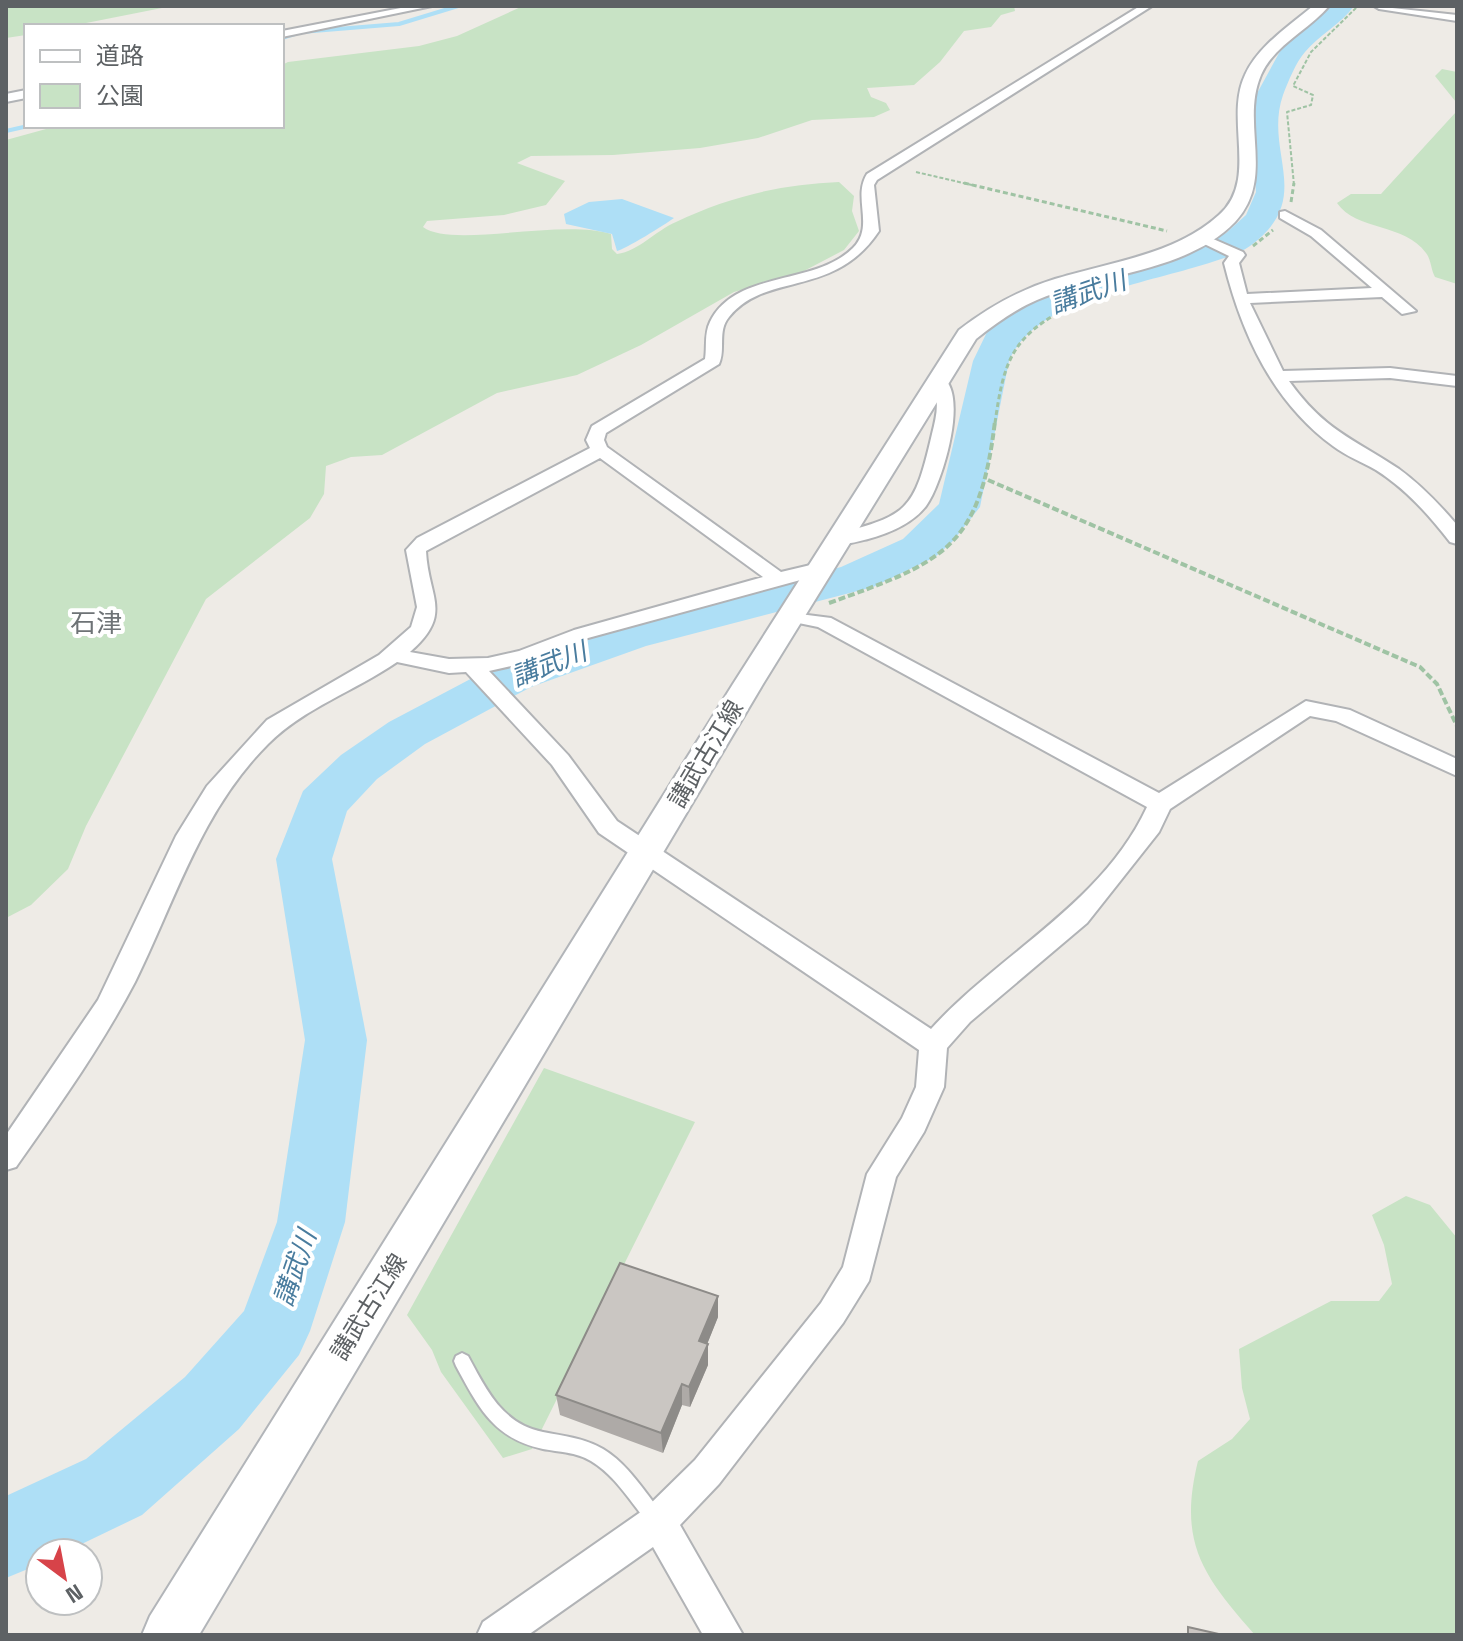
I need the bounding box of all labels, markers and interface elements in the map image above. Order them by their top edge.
legend [24,24,284,128]
text: 道路 [96,40,144,71]
text: 公園 [96,80,144,111]
water label: 講武川 [1046,262,1133,321]
district label: 石津 [70,606,122,640]
water label: 講武川 [506,633,594,694]
street label: 講武古江線 [661,694,750,813]
water label: 講武川 [266,1223,325,1310]
street label: 講武古江線 [324,1248,414,1366]
north arrow [24,1537,104,1617]
text: N [61,1578,88,1610]

